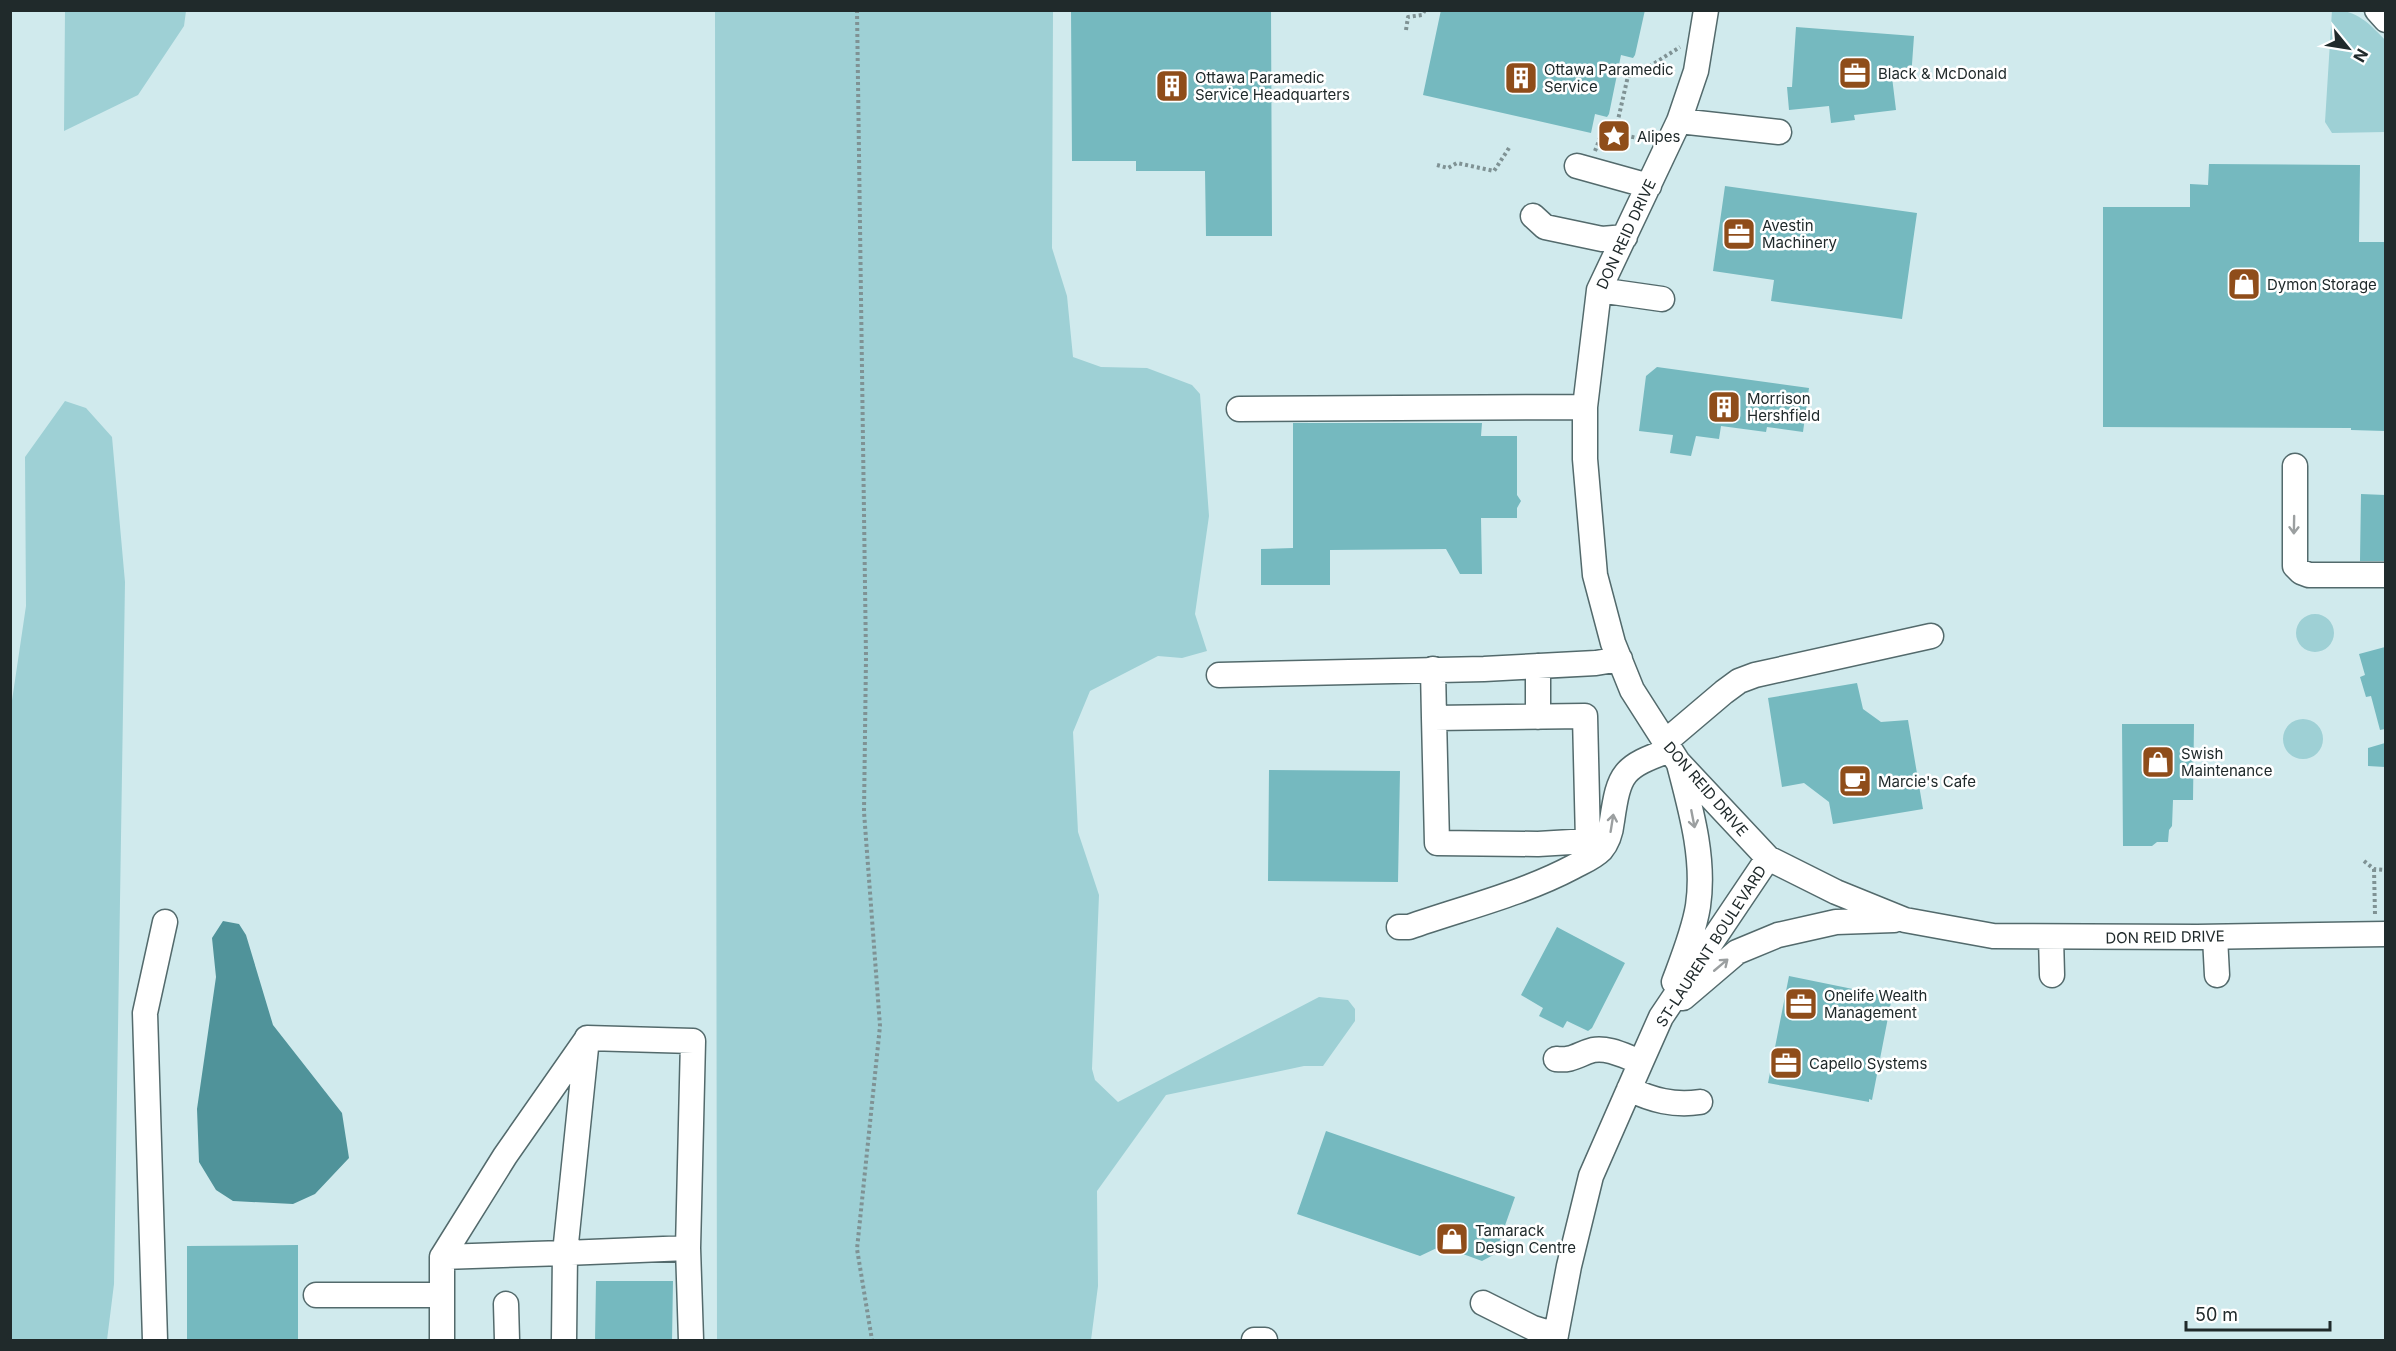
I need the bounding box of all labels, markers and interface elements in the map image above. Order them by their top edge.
north arrow [2318,18,2378,78]
text: N [2349,45,2373,66]
office icon: Black & McDonald [1837,55,1873,91]
building icon: Ottawa Paramedic Service [1503,60,1539,96]
place label: Ottawa Paramedic Service [1544,60,1674,96]
place label: Black & McDonald [1878,64,2007,83]
building icon: Ottawa Paramedic Service Headquarters [1154,68,1190,104]
place label: Ottawa Paramedic Service Headquarters [1195,68,1350,104]
place icon: Alipes [1596,118,1632,154]
place label: Alipes [1637,127,1681,146]
street label: DON REID DRIVE [1592,176,1660,292]
office icon: Avestin Machinery [1721,216,1757,252]
place label: Avestin Machinery [1762,216,1838,252]
shop icon: Dymon Storage [2226,266,2262,302]
place label: Dymon Storage [2267,275,2377,294]
building icon: Morrison Hershfield [1706,389,1742,425]
place label: Morrison Hershfield [1747,389,1820,425]
one-way arrow [2288,514,2300,534]
street label: DON REID DRIVE [1660,738,1752,840]
shop icon: Swish Maintenance [2140,744,2176,780]
place label: Swish Maintenance [2181,744,2272,780]
cafe icon: Marcie's Cafe [1837,763,1873,799]
place label: Marcie's Cafe [1878,772,1976,791]
one-way arrow [1688,808,1699,828]
one-way arrow [1606,813,1617,833]
street label: ST-LAURENT BOULEVARD [1652,862,1770,1030]
street label: DON REID DRIVE [2105,926,2225,948]
one-way arrow [1713,959,1729,972]
office icon: Onelife Wealth Management [1783,986,1819,1022]
place label: Onelife Wealth Management [1824,986,1927,1022]
office icon: Capello Systems [1768,1045,1804,1081]
place label: Capello Systems [1809,1054,1927,1073]
shop icon: Tamarack Design Centre [1434,1221,1470,1257]
place label: Tamarack Design Centre [1475,1221,1576,1257]
scale bar [2186,1294,2330,1332]
text: 50 m [2195,1304,2238,1325]

